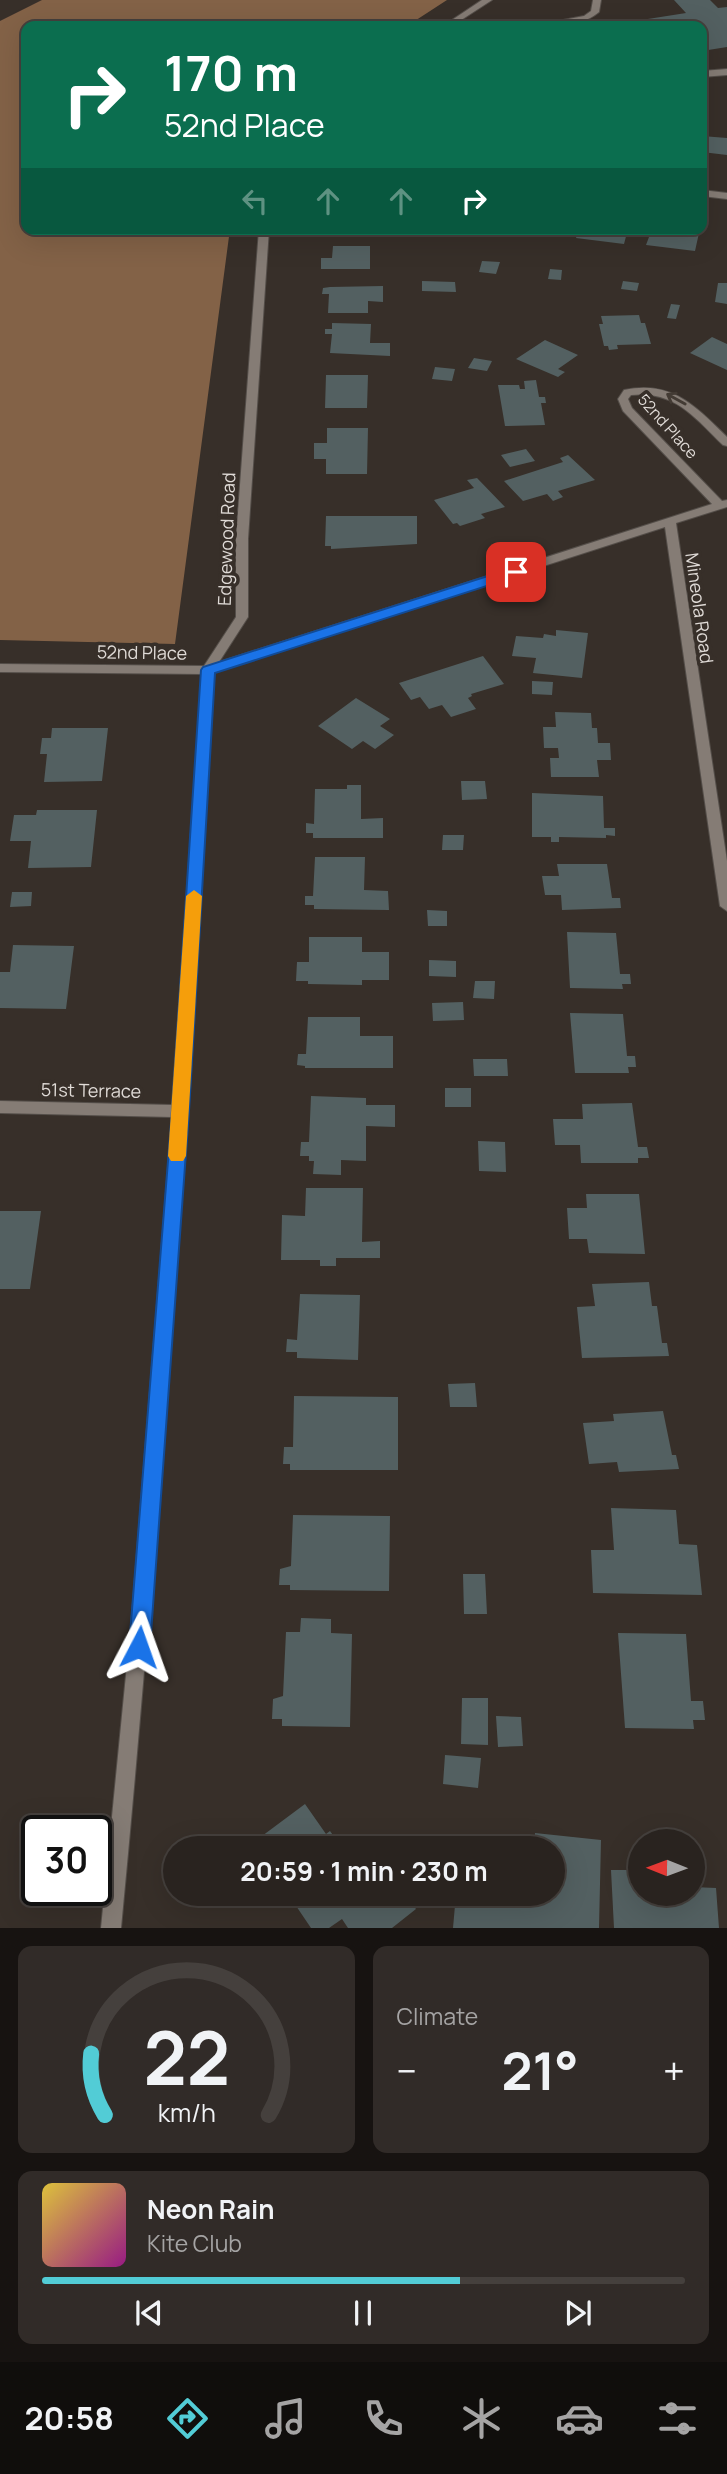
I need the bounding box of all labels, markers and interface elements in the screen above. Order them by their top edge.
text: 170 m [164,39,298,106]
icon: right [49,49,140,140]
text: 52nd Place [164,103,325,147]
icon: left [236,182,274,220]
icon: ahead [309,182,347,220]
icon: ahead [382,182,420,220]
icon: right [455,182,493,220]
street label: 52nd Place [633,389,703,463]
one-way arrow [666,391,686,405]
street label: Edgewood Road [212,472,240,606]
pin [486,542,546,602]
street label: Mineola Road [680,551,720,665]
icon: arrive [497,553,535,591]
street label: 52nd Place [97,639,187,665]
street label: 51st Terrace [41,1077,141,1103]
position arrow [102,1610,176,1684]
speed limit sign: 30 [21,1815,112,1906]
north arrow [628,1829,705,1906]
map controls [628,1829,705,1906]
text: 20:59 · 1 min · 230 m [240,1853,488,1889]
text: Climate [397,2000,478,2032]
text: 22 [143,2008,230,2108]
text: 21° [501,2035,579,2106]
text: − [397,2044,417,2096]
text: + [663,2044,685,2096]
text: km/h [157,2095,215,2130]
text: Neon Rain [147,2191,275,2227]
text: Kite Club [147,2227,242,2259]
icon: previous [130,2294,168,2332]
icon: pause [344,2294,382,2332]
icon: next [559,2294,597,2332]
icon: directions [163,2394,212,2443]
icon: music [261,2394,310,2443]
icon: phone [359,2394,408,2443]
icon: climate [457,2394,506,2443]
icon: car [555,2394,604,2443]
icon: filters [653,2394,702,2443]
text: 20:58 [25,2396,114,2440]

